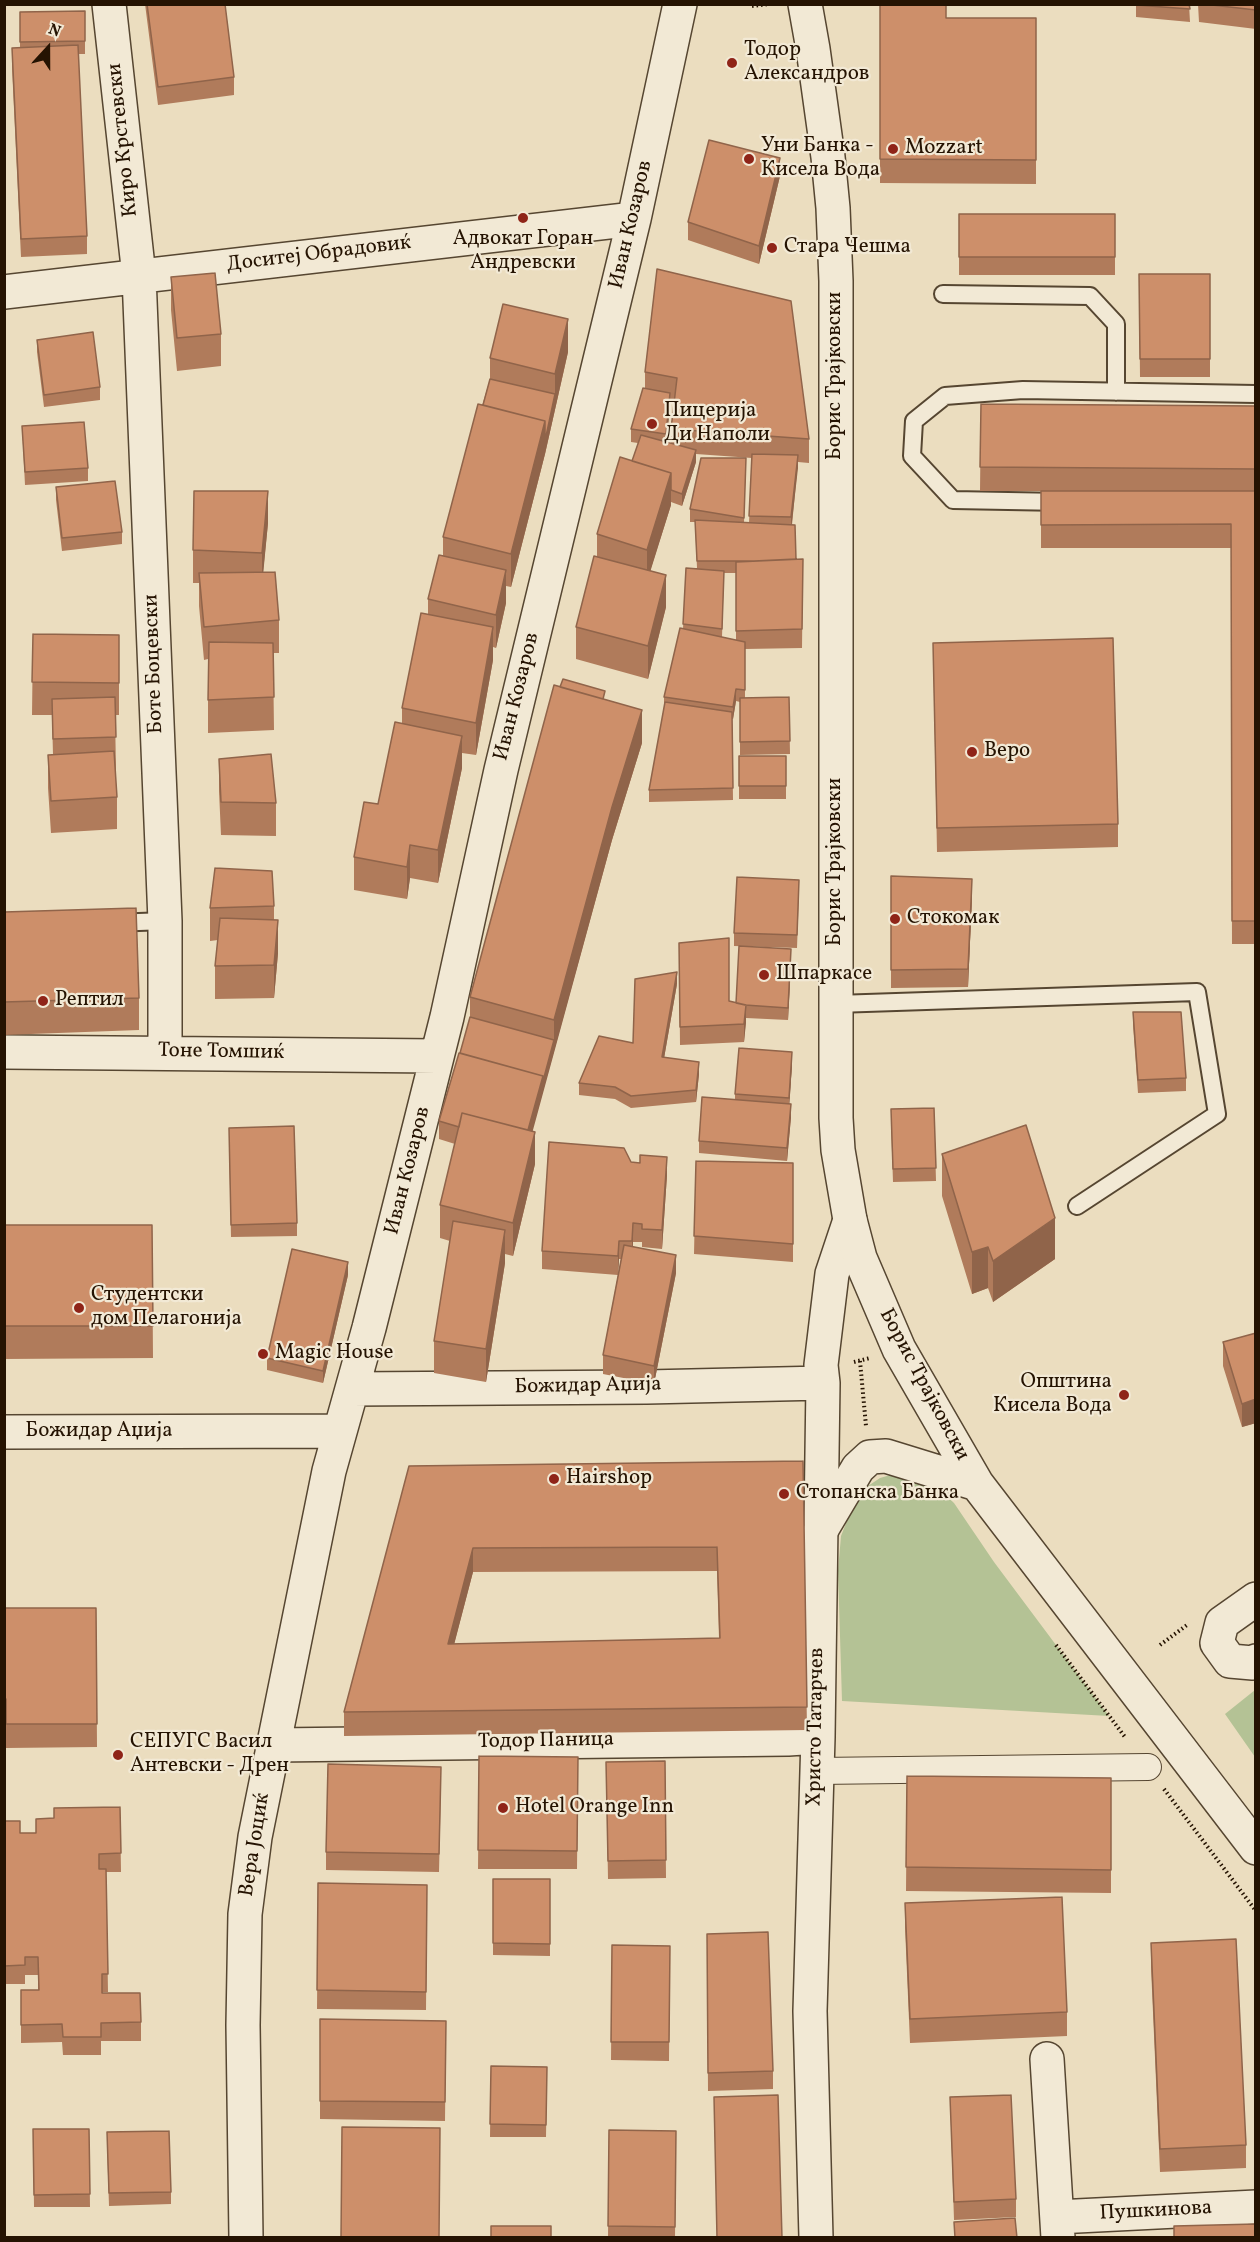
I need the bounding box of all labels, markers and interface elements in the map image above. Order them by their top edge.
north arrow [18,18,78,78]
text: N [45,19,64,44]
place label: Тодор Александров [744,38,869,88]
marker: Тодор Александров [725,56,739,70]
street label: Киро Крстевски [103,62,145,218]
place label: Уни Банка - Кисела Вода [761,134,880,184]
place label: Mozzart [905,136,983,162]
marker: Mozzart [886,142,900,156]
marker: Уни Банка - Кисела Вода [742,152,756,166]
street label: Иван Козаров [605,158,659,292]
marker: Адвокат Горан Андревски [516,211,530,225]
place label: Адвокат Горан Андревски [453,227,593,277]
street label: Доситеј Обрадовиќ [225,231,413,279]
place label: Стара Чешма [784,235,911,261]
marker: Стара Чешма [765,241,779,255]
street label: Борис Трајковски [823,292,849,460]
place label: Пицерија Ди Наполи [664,399,770,449]
marker: Пицерија Ди Наполи [645,417,659,431]
street label: Боте Боцевски [140,594,170,734]
street label: Иван Козаров [490,630,546,764]
place label: Веро [984,739,1030,765]
marker: Веро [965,745,979,759]
street label: Борис Трајковски [823,778,849,946]
place label: Стокомак [907,906,999,932]
marker: Стокомак [888,912,902,926]
place label: Шпаркасе [776,962,872,988]
marker: Шпаркасе [757,968,771,982]
place label: Рептил [55,988,124,1014]
marker: Рептил [36,994,50,1008]
street label: Тоне Томшиќ [158,1039,284,1067]
street label: Иван Козаров [381,1104,437,1238]
place label: Студентски дом Пелагонија [91,1283,242,1333]
marker: Студентски дом Пелагонија [72,1301,86,1315]
street label: Борис Трајковски [872,1305,974,1465]
place label: Magic House [275,1341,393,1367]
marker: Magic House [256,1347,270,1361]
place label: Општина Кисела Вода [993,1370,1112,1420]
street label: Божидар Аџија [514,1373,662,1401]
marker: Општина Кисела Вода [1117,1388,1131,1402]
street label: Божидар Аџија [25,1419,173,1445]
place label: Hairshop [566,1466,652,1492]
marker: Hairshop [547,1472,561,1486]
place label: Стопанска Банка [796,1481,959,1507]
marker: Стопанска Банка [777,1487,791,1501]
street label: Христо Татарчев [803,1647,831,1807]
street label: Тодор Паница [478,1728,614,1756]
place label: СЕПУГС Васил Антевски - Дрен [130,1730,289,1780]
marker: СЕПУГС Васил Антевски - Дрен [111,1748,125,1762]
street label: Вера Јоциќ [235,1791,277,1899]
place label: Hotel Orange Inn [515,1795,674,1821]
marker: Hotel Orange Inn [496,1801,510,1815]
street label: Пушкинова [1099,2196,1213,2228]

